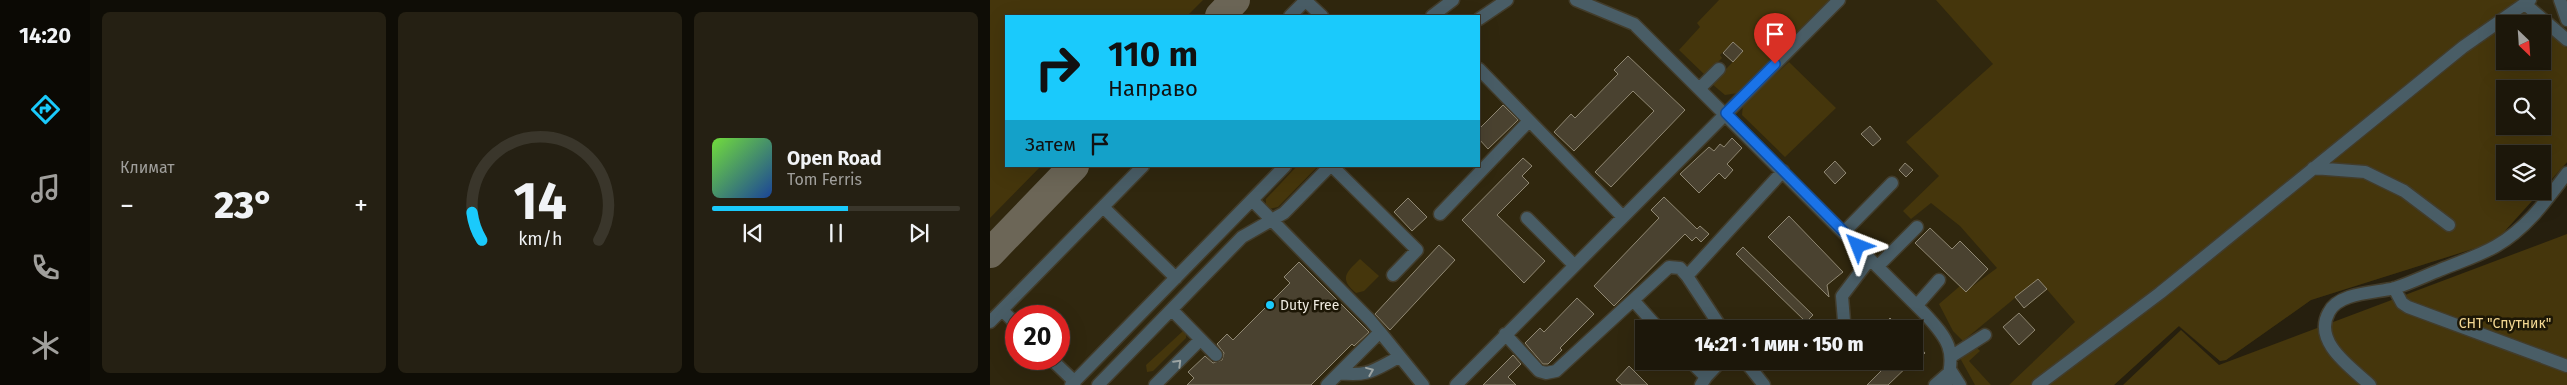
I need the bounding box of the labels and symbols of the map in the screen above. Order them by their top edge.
pin [1754,13,1796,64]
north arrow [2496,15,2551,70]
position arrow [1831,219,1883,271]
place label: Duty Free [1280,297,1339,314]
marker: Duty Free [1264,299,1276,311]
speed limit sign: 20 [1005,305,1070,370]
park label: СНТ "Спутник" [2459,315,2551,332]
one-way arrow [1172,359,1181,368]
one-way arrow [1365,367,1374,378]

